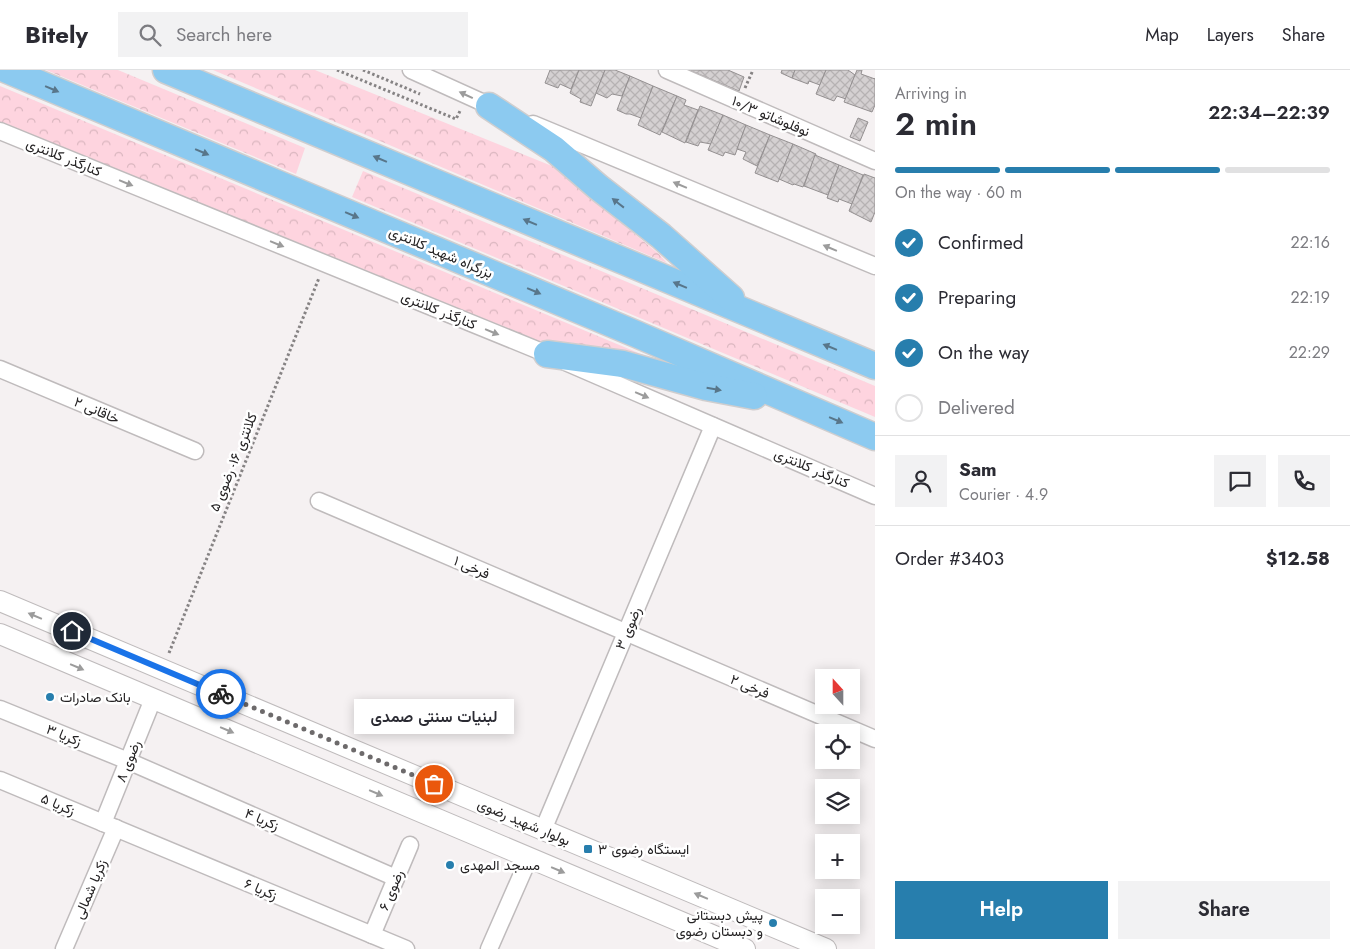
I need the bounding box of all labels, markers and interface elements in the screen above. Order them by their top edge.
search box [118,12,468,57]
text: Bitely [25,17,88,52]
icon: search [136,21,164,49]
text: Search here [176,21,272,48]
text: Map [1145,22,1179,48]
text: Layers [1207,22,1254,48]
text: Share [1282,22,1325,48]
text: Arriving in [895,82,967,105]
one-way arrow [45,85,59,93]
one-way arrow [459,91,473,99]
street label: نوفلوشاتو ۱۰/۳ [729,91,813,141]
text: 22:34–22:39 [1208,99,1330,126]
text: 2 min [895,101,977,147]
street label: کنارگذر کلانتری [23,133,105,181]
one-way arrow [195,148,209,156]
one-way arrow [373,155,387,163]
one-way arrow [119,179,133,187]
one-way arrow [673,181,687,189]
text: On the way · 60 m [895,181,1022,204]
one-way arrow [612,198,625,209]
one-way arrow [345,211,359,219]
one-way arrow [523,218,537,226]
street label: بزرگراه شهید کلانتری [386,221,496,283]
icon: check [895,229,923,257]
text: Confirmed [938,229,1024,256]
text: 22:16 [1291,231,1330,254]
one-way arrow [269,241,284,248]
one-way arrow [823,243,837,251]
one-way arrow [672,281,687,289]
icon: check [895,284,923,312]
text: Preparing [938,284,1016,311]
street label: کنارگذر کلانتری [398,286,480,334]
text: 22:19 [1291,286,1330,309]
one-way arrow [527,287,542,295]
one-way arrow [485,328,500,336]
icon: check [895,339,923,367]
text: On the way [938,339,1029,366]
text: 22:29 [1289,341,1330,364]
one-way arrow [822,343,837,351]
one-way arrow [707,385,723,393]
street label: خاقانی ۲ [71,391,123,429]
one-way arrow [635,391,650,399]
text: Delivered [938,394,1015,421]
street label: کلانتری ۱۶- رضوی ۵ [204,410,262,514]
one-way arrow [829,416,844,424]
street label: کنارگذر کلانتری [771,443,853,493]
button: person [895,455,947,507]
button: chat [1214,455,1266,507]
button: phone [1278,455,1330,507]
text: Sam [959,456,997,483]
text: Courier · 4.9 [959,483,1048,506]
text: Order #3403 [895,545,1004,572]
text: $12.58 [1266,545,1330,572]
street label: فرخی ۱ [451,550,493,584]
street label: رضوی ۳ [610,603,646,653]
pin [51,610,93,652]
one-way arrow [28,611,42,619]
icon: home [58,617,86,645]
one-way arrow [70,663,84,671]
courier [196,669,246,719]
street label: فرخی ۲ [727,669,773,703]
north arrow [815,669,860,714]
map controls [815,669,860,934]
icon: bike [207,680,235,708]
place label: بانک صادرات [60,687,131,707]
marker: بانک صادرات [44,691,56,703]
callout: لبنیات سنتی صمدی [354,699,514,734]
text: لبنیات سنتی صمدی [371,705,497,728]
street label: زکریا ۳ [43,719,85,751]
button: locate [815,724,860,769]
one-way arrow [220,726,235,734]
street label: رضوی ۸ [110,737,146,785]
pin [413,763,455,805]
icon: bag [420,770,448,798]
button: layers [815,779,860,824]
street label: زکریا ۵ [38,788,78,820]
one-way arrow [369,790,383,798]
street label: بولوار شهید رضوی [474,793,574,851]
street label: زکریا ۴ [242,803,282,835]
button: + [815,834,860,879]
place label: ایستگاه رضوی ۳ [598,839,689,859]
marker: ایستگاه رضوی ۳ [582,843,594,855]
place label: مسجد المهدی [460,855,540,875]
street label: زکریا شمالی [68,856,112,922]
marker: مسجد المهدی [444,859,456,871]
street label: رضوی ۶ [373,866,409,913]
one-way arrow [551,867,565,875]
street label: زکریا ۶ [241,873,281,905]
button: Help [895,881,1108,939]
button: Share [1118,881,1330,939]
button: − [815,889,860,934]
one-way arrow [693,892,708,900]
place label: پیش دبستانی و دبستان رضوی [676,905,763,941]
marker: پیش دبستانی و دبستان رضوی [767,917,779,929]

